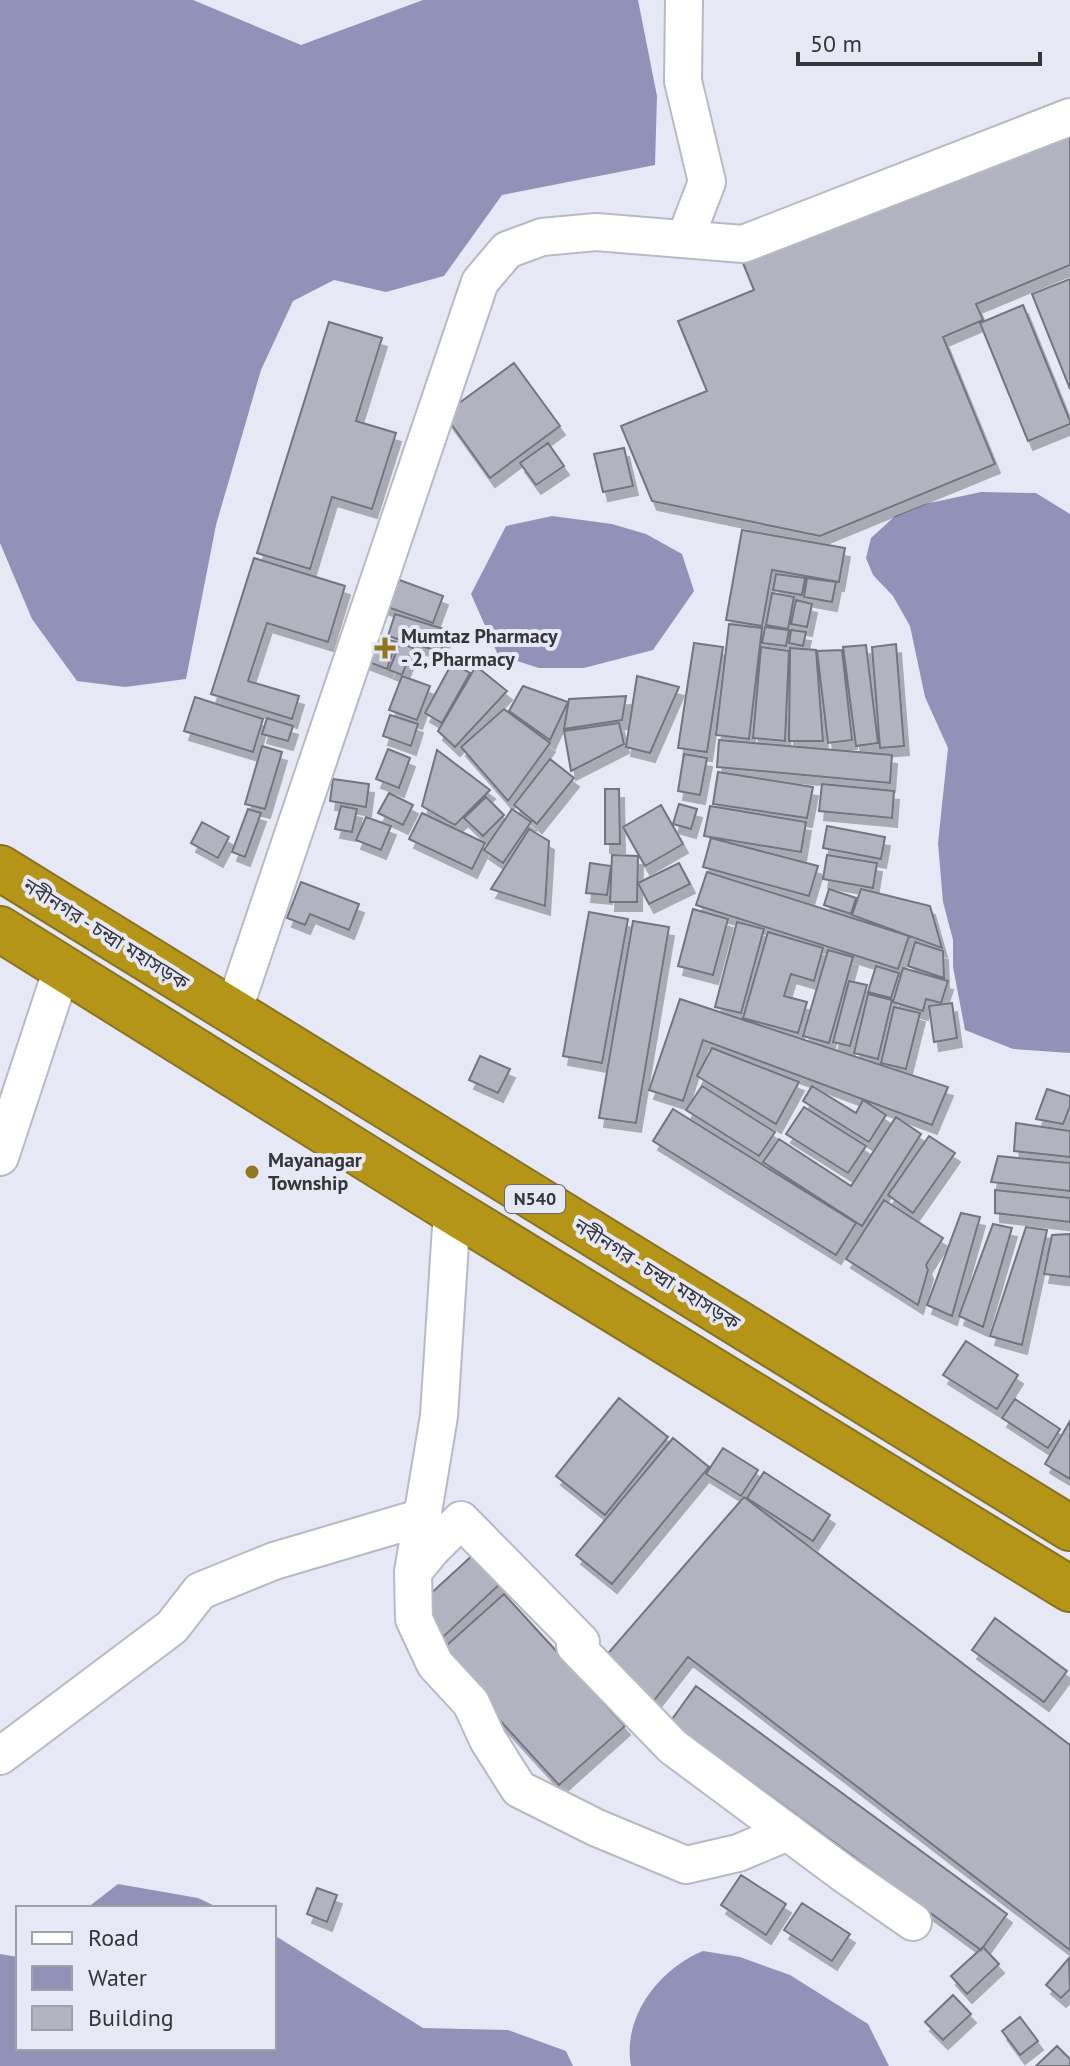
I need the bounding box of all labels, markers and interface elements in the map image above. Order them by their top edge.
scale bar [798,16,1040,66]
text: 50 m [810,28,862,59]
place label: Mumtaz Pharmacy - 2, Pharmacy [401,623,558,672]
marker: Mumtaz Pharmacy - 2, Pharmacy [376,639,394,657]
street label: নবীনগর - চন্দ্রা মহাসড়ক [17,872,194,996]
place label: Mayanagar Township [268,1147,362,1196]
marker: Mayanagar Township [243,1163,261,1181]
road number: N540 [505,1185,565,1213]
street label: নবীনগর - চন্দ্রা মহাসড়ক [568,1212,745,1336]
legend [16,1906,276,2050]
text: Road [88,1922,139,1953]
text: Water [88,1962,147,1993]
text: Building [88,2002,174,2033]

